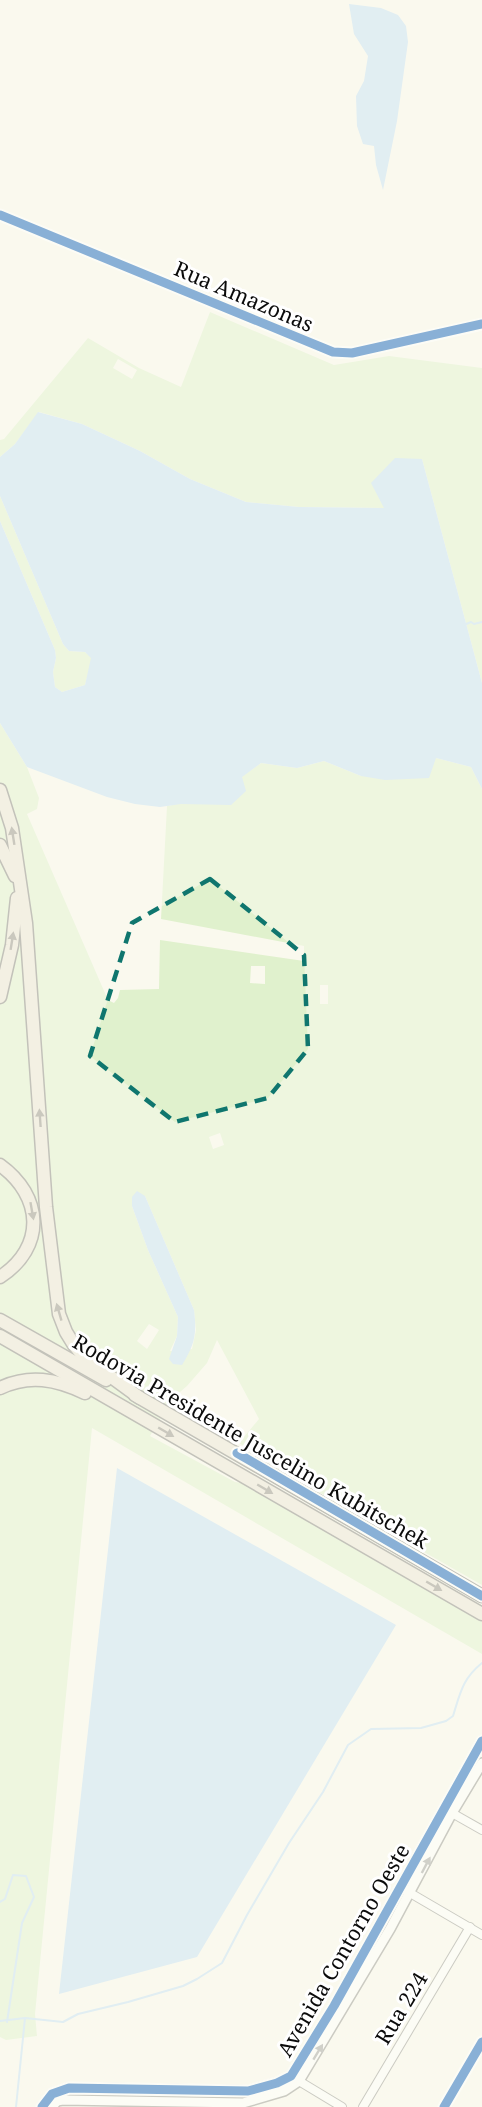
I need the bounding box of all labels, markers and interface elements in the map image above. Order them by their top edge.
street label: Rua Amazonas [170,254,318,338]
one-way arrow [8,827,17,846]
one-way arrow [8,932,17,951]
one-way arrow [35,1109,45,1128]
one-way arrow [28,1202,37,1221]
one-way arrow [54,1303,63,1321]
street label: Rodovia Presidente Juscelino Kubitschek [68,1327,435,1555]
one-way arrow [158,1427,175,1437]
one-way arrow [257,1484,274,1494]
one-way arrow [426,1581,443,1591]
street label: Avenida Contorno Oeste [271,1838,415,2062]
one-way arrow [421,1856,430,1873]
street label: Rua 224 [368,1966,434,2049]
one-way arrow [313,2044,324,2060]

